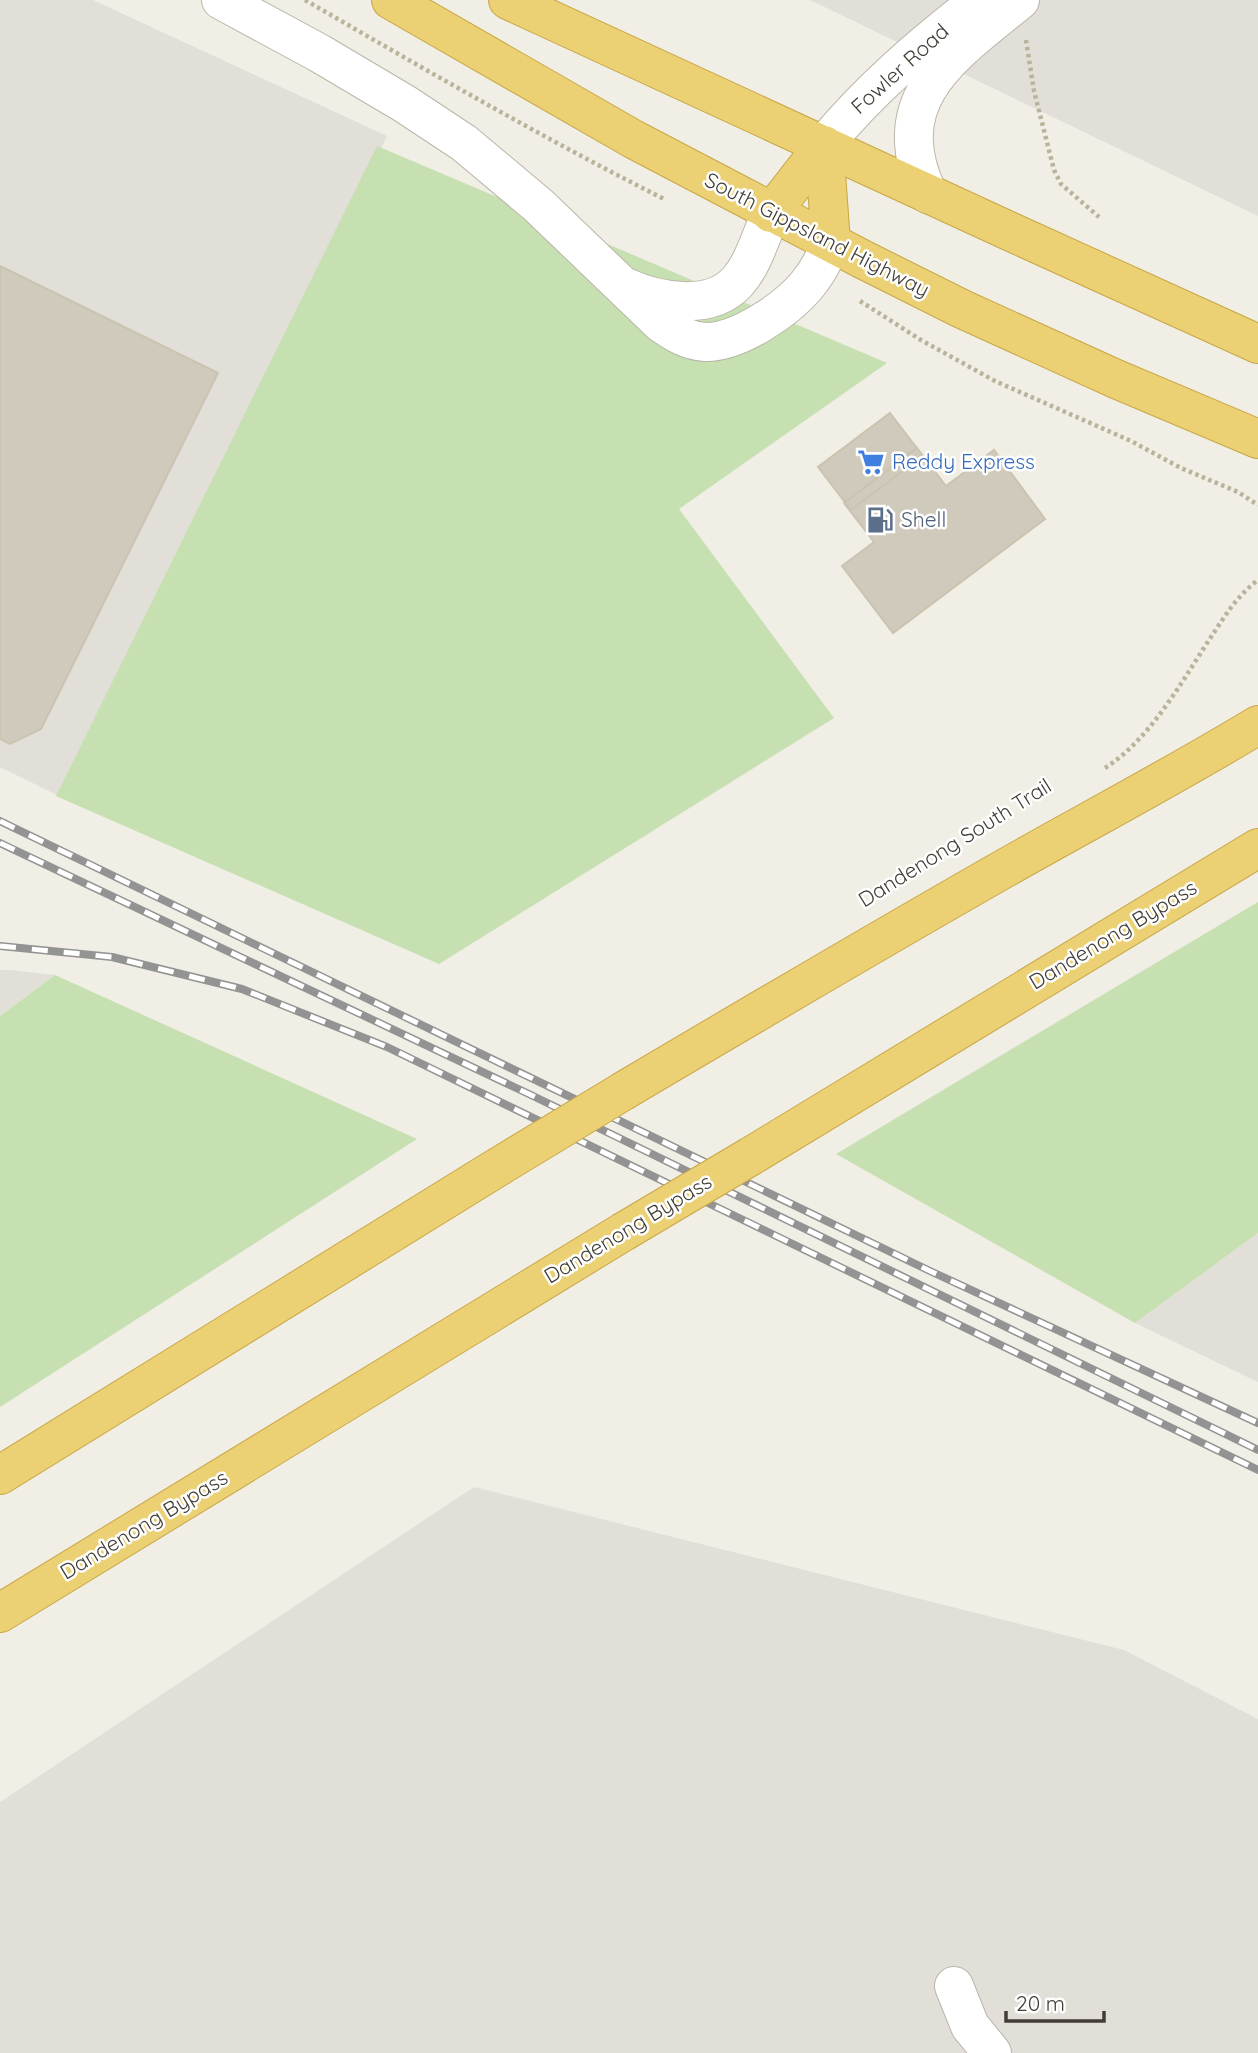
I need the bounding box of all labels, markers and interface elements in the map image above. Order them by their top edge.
street label: Fowler Road [845,18,954,119]
street label: South Gippsland Highway [701,166,934,302]
supermarket icon: Reddy Express [856,447,886,477]
place label: Reddy Express [892,448,1035,474]
fuel station icon: Shell [865,505,895,535]
place label: Shell [901,506,946,532]
street label: Dandenong South Trail [853,772,1056,912]
street label: Dandenong Bypass [1024,874,1201,995]
street label: Dandenong Bypass [539,1168,716,1289]
street label: Dandenong Bypass [55,1464,232,1585]
scale bar [1006,1980,1104,2024]
text: 20 m [1016,1990,1065,2016]

